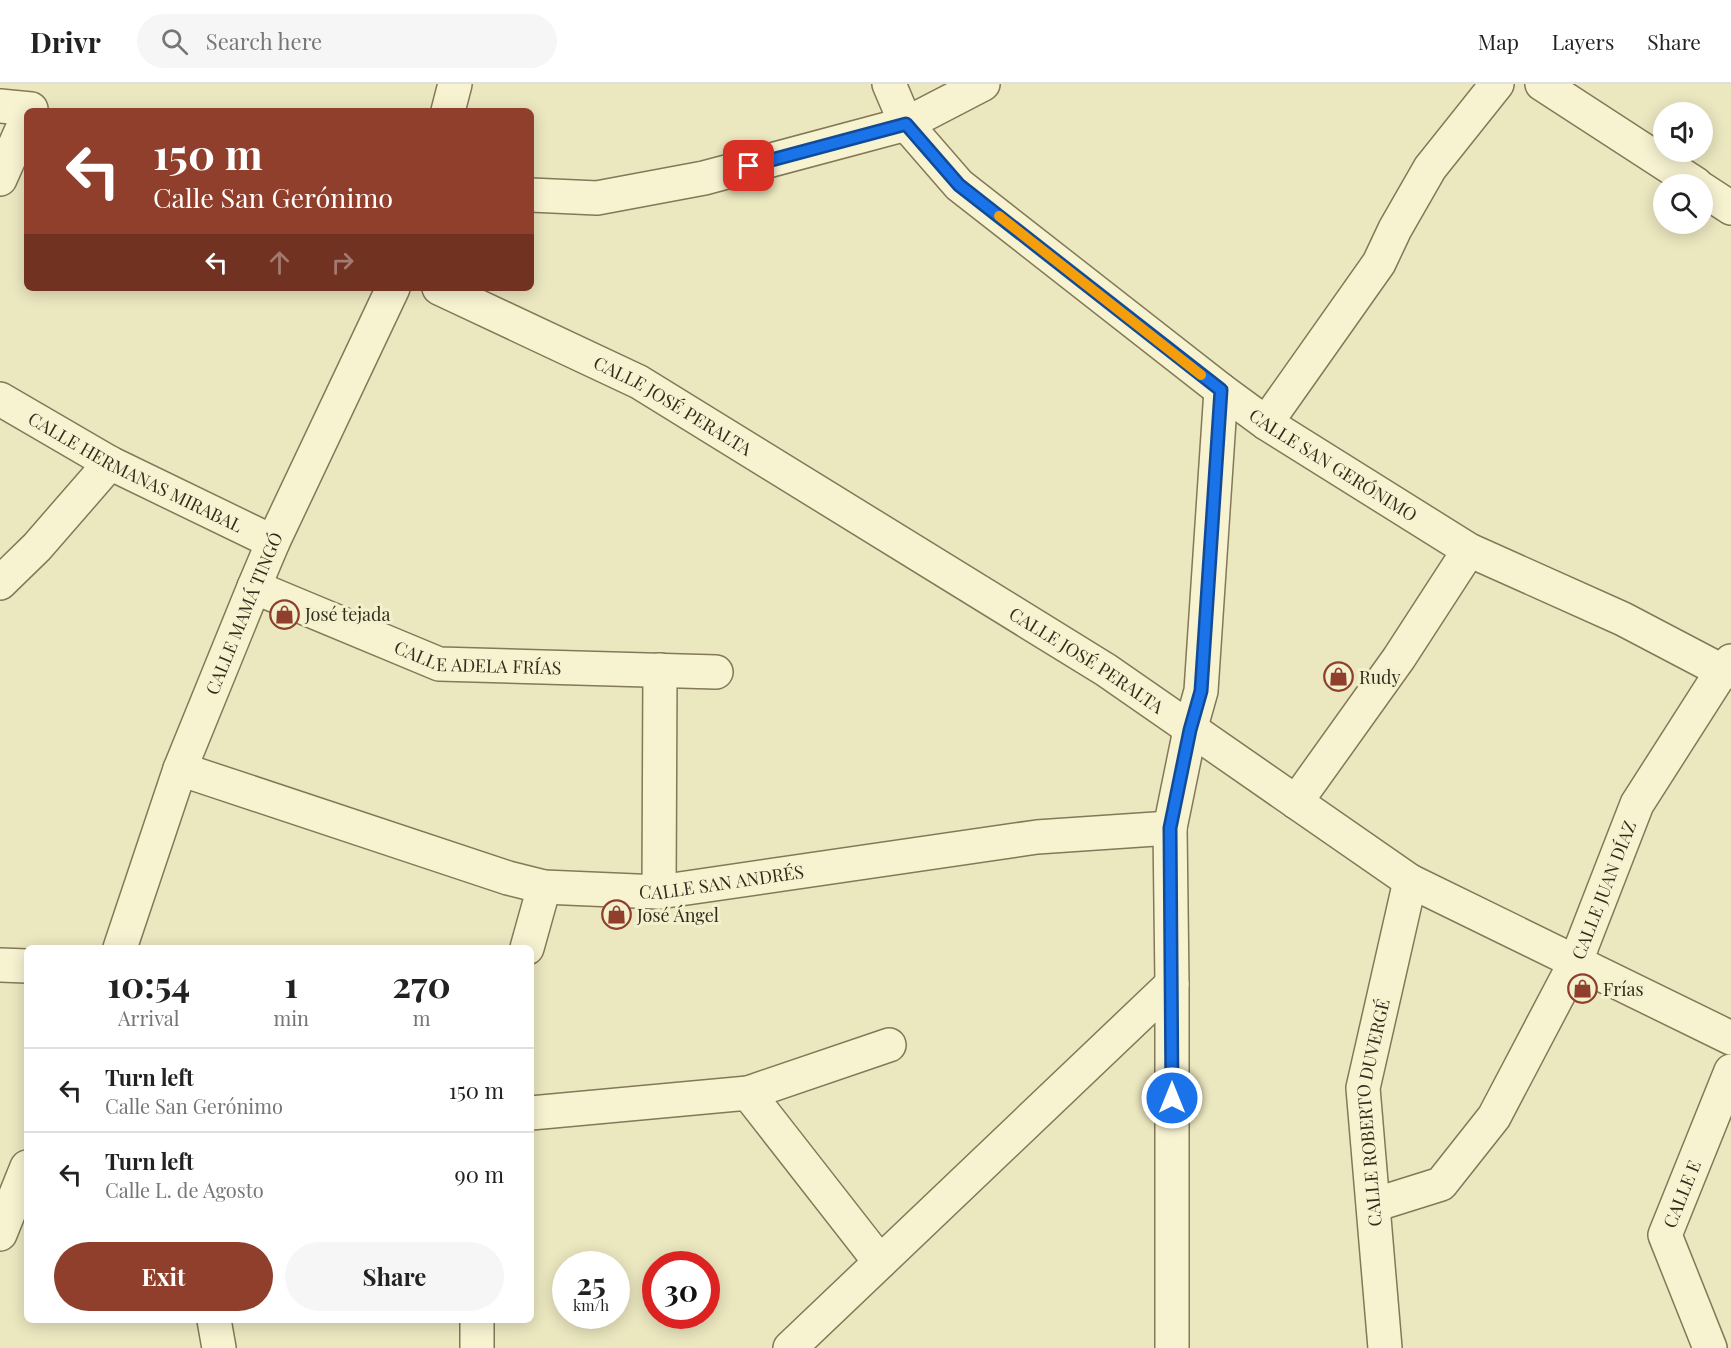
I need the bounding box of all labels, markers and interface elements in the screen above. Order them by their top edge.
search box [137,14,557,68]
text: Drivr [30,23,101,60]
icon: search [158,25,191,58]
text: Search here [206,26,322,56]
text: Map [1478,27,1519,55]
text: Layers [1552,27,1614,55]
text: Share [1647,27,1701,55]
map controls [1653,102,1713,234]
button: sound [1653,102,1713,162]
text: 150 m [153,125,263,181]
icon: left [54,132,132,210]
pin [723,140,774,191]
icon: arrive [732,149,765,182]
button: search [1653,174,1713,234]
text: Calle San Gerónimo [153,179,393,215]
icon: left [200,246,233,279]
icon: ahead [263,246,296,279]
icon: right [326,246,359,279]
street label: CALLE JOSÉ PERALTA [590,350,757,461]
street label: CALLE SAN GERÓNIMO [1245,403,1422,527]
street label: CALLE HERMANAS MIRABAL [24,406,247,538]
street label: CALLE MAMÁ TINGÓ [200,528,288,698]
shop icon: José tejada [268,598,300,630]
street label: CALLE JOSÉ PERALTA [1005,601,1169,719]
place label: José tejada [304,602,391,626]
street label: CALLE ADELA FRÍAS [391,635,562,680]
shop icon: Rudy [1322,661,1354,693]
place label: Rudy [1359,665,1401,689]
street label: CALLE JUAN DÍAZ [1566,817,1641,963]
street label: CALLE SAN ANDRÉS [639,859,805,904]
shop icon: José Ángel [600,899,632,931]
place label: José Ángel [636,903,719,927]
text: 10:54 [107,959,190,1007]
text: 1 [284,959,298,1007]
text: 270 [392,959,451,1007]
shop icon: Frías [1566,973,1598,1005]
place label: Frías [1603,977,1644,1001]
street label: CALLE ROBERTO DUVERGÉ [1351,996,1395,1228]
text: Arrival [118,1004,180,1031]
text: min [273,1004,309,1031]
text: m [413,1004,430,1031]
text: Turn left [105,1062,194,1092]
position arrow [1140,1066,1204,1130]
icon: left [54,1074,87,1107]
text: 150 m [449,1075,504,1105]
text: Calle San Gerónimo [105,1092,283,1119]
text: Turn left [105,1146,194,1176]
street label: CALLE E [1657,1156,1706,1231]
icon: left [54,1158,87,1191]
text: 90 m [455,1159,504,1189]
text: Calle L. de Agosto [105,1176,264,1203]
button: Exit [54,1242,273,1311]
button: Share [285,1242,504,1311]
speed limit sign: 30 [642,1251,720,1329]
text: 25 [576,1263,606,1303]
text: km/h [573,1295,609,1315]

